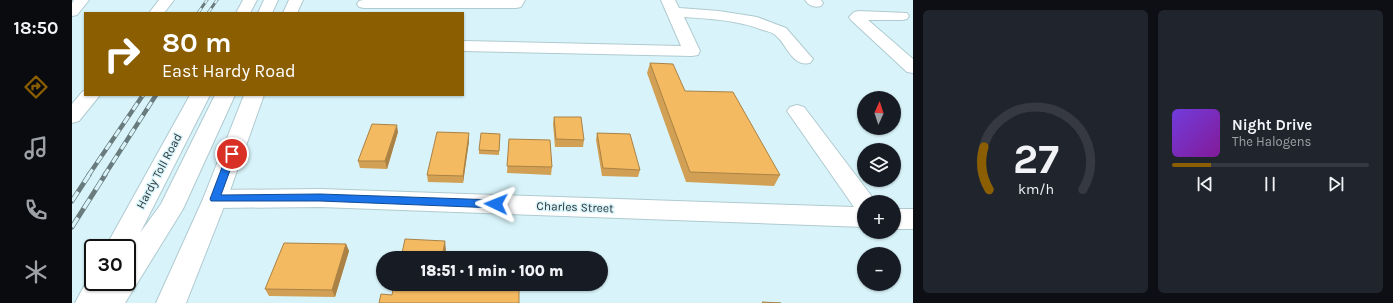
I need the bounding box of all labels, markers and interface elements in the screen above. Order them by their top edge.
text: 18:50 [14,17,58,39]
text: 80 m [162,26,231,59]
icon: right [96,28,148,80]
text: East Hardy Road [162,60,296,82]
icon: directions [22,73,50,101]
north arrow [857,91,901,135]
map controls [857,91,901,291]
text: Night Drive [1232,116,1312,134]
street label: Hardy Toll Road [133,131,185,211]
icon: music [22,134,50,162]
text: 27 [1013,134,1058,182]
text: The Halogens [1232,134,1311,149]
pin [215,137,249,171]
icon: arrive [221,143,243,165]
button: layers [857,143,901,187]
icon: previous [1194,173,1216,195]
icon: pause [1259,173,1281,195]
icon: next [1325,173,1347,195]
text: km/h [1017,180,1054,197]
position arrow [475,183,517,225]
button: + [857,195,901,239]
icon: phone [22,196,50,224]
street label: Charles Street [536,199,614,215]
speed limit sign: 30 [84,239,136,291]
button: − [857,247,901,291]
icon: climate [22,258,50,286]
text: 18:51 · 1 min · 100 m [421,262,563,280]

